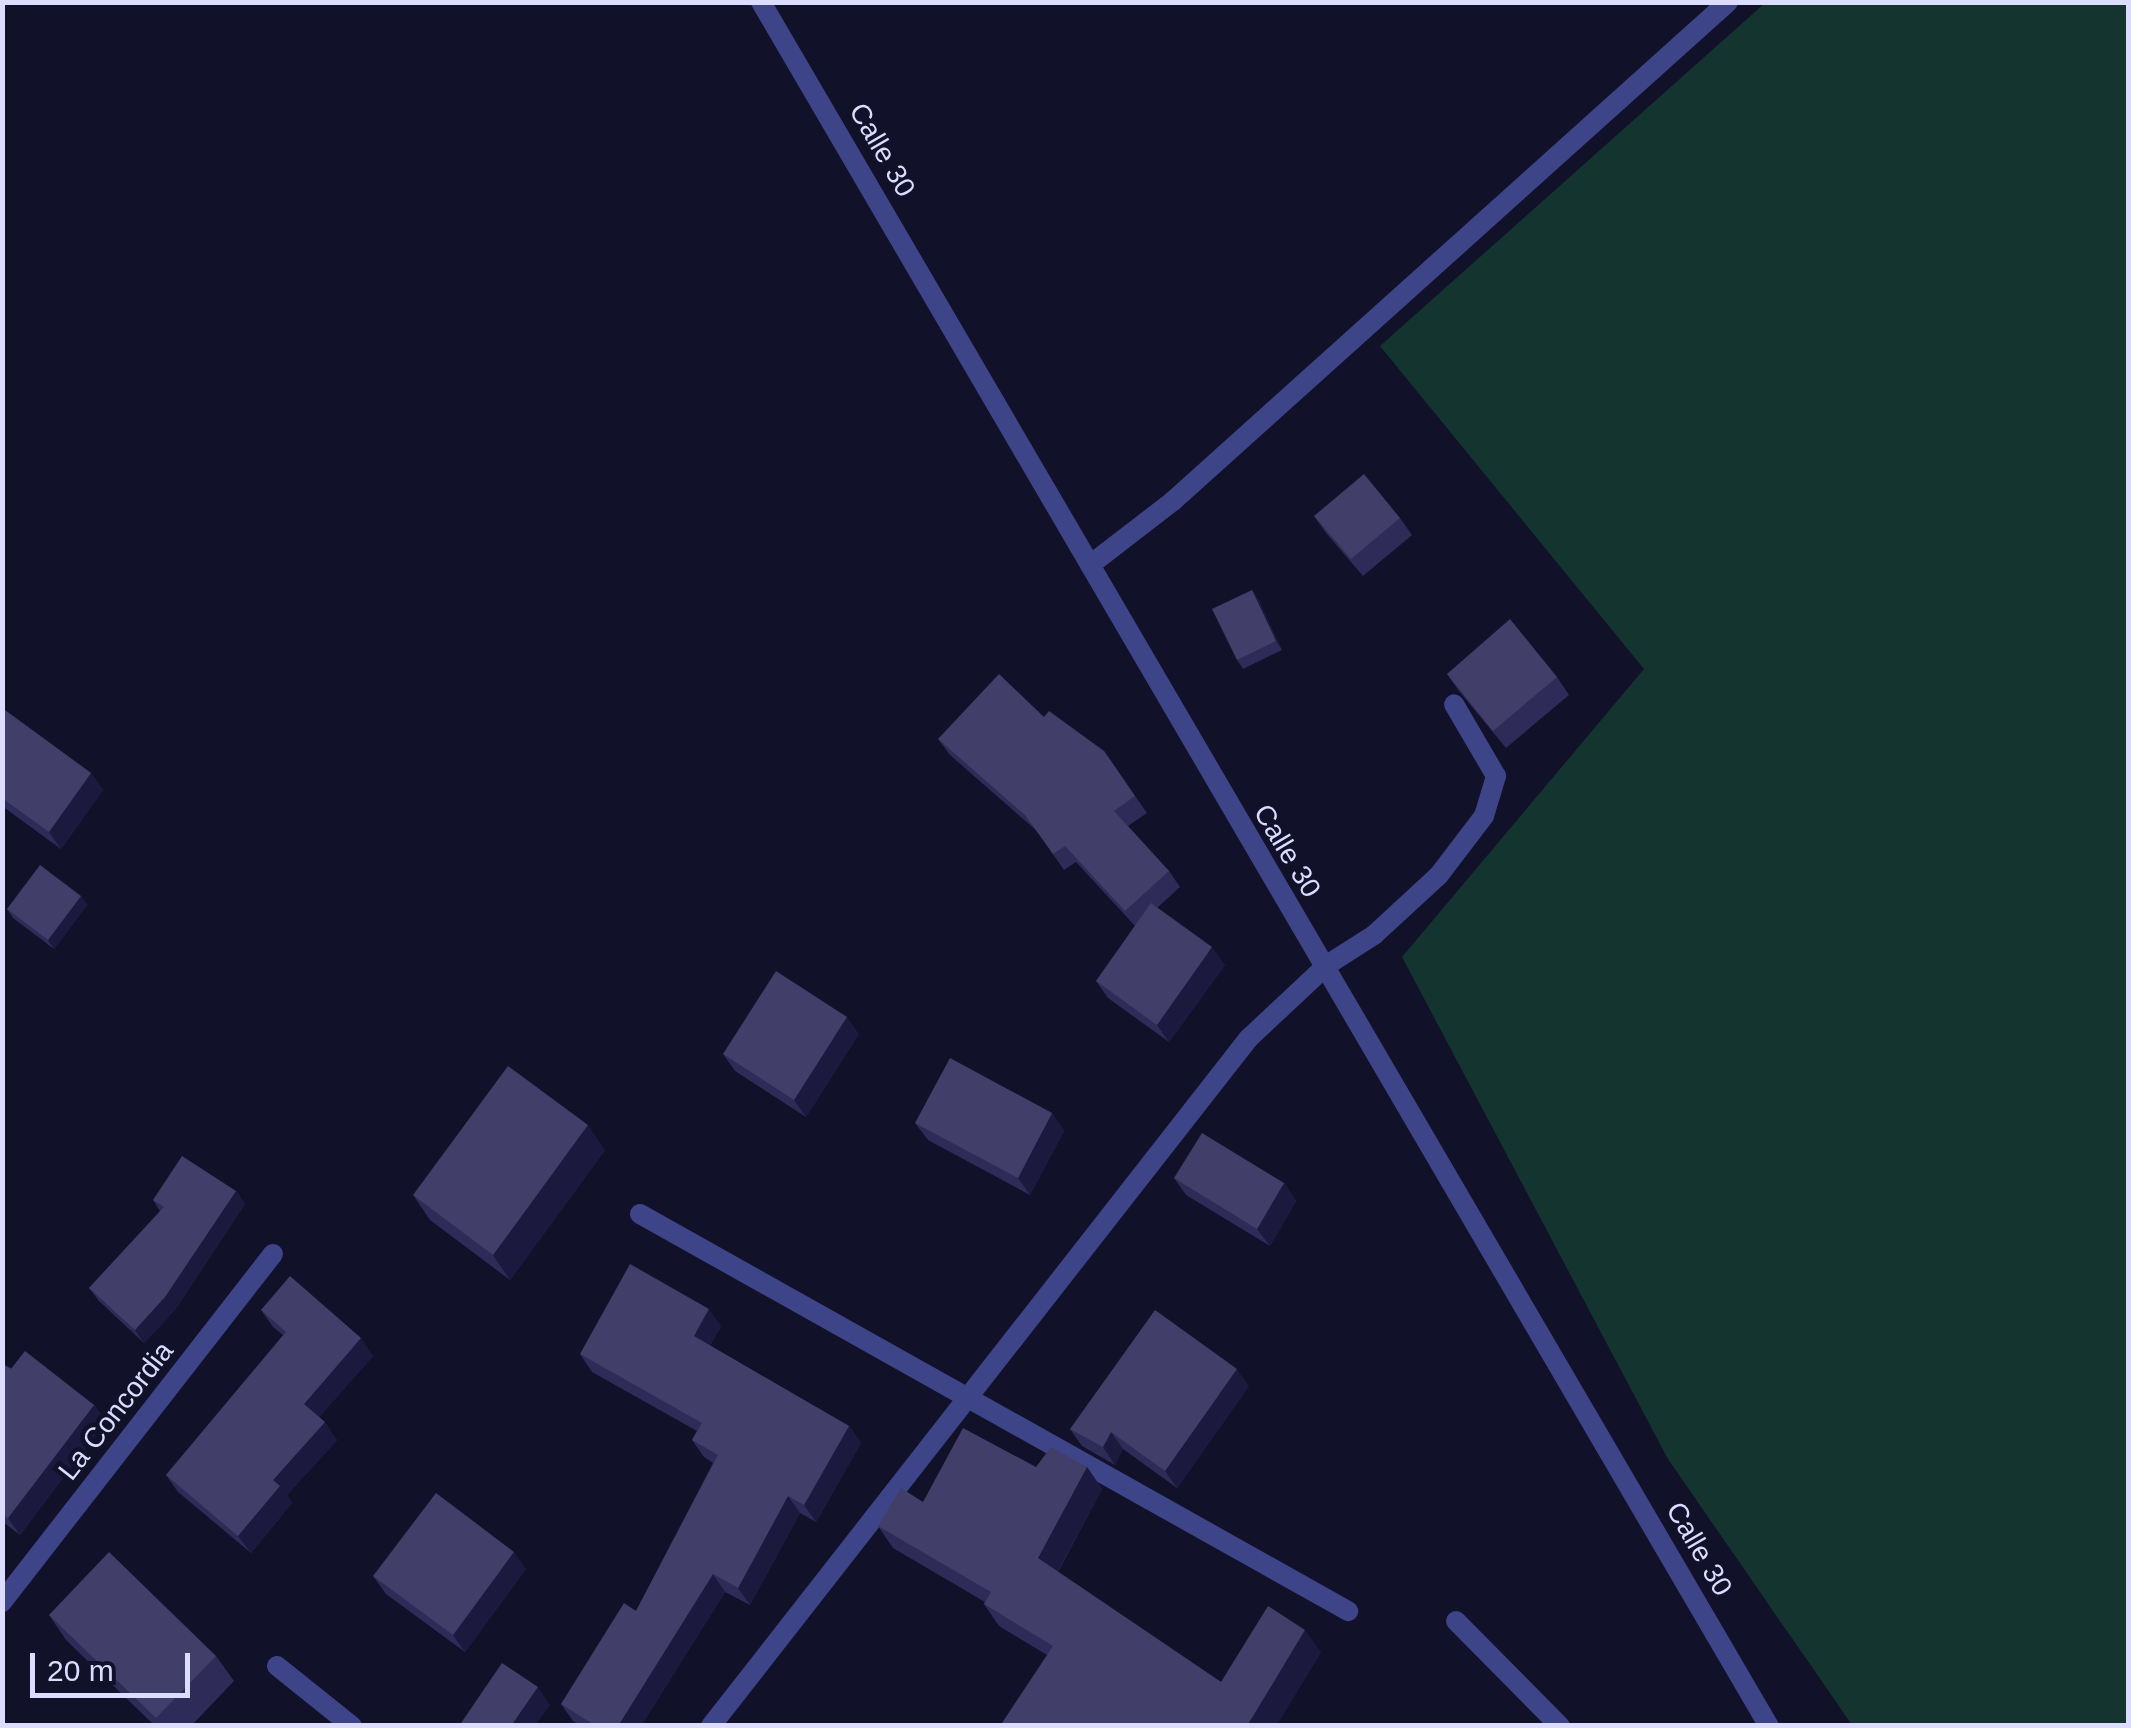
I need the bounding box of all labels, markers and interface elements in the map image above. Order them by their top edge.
street label: Calle 30 [842,97,922,203]
street label: Calle 30 [1246,798,1328,904]
street label: La Concordia [51,1335,181,1487]
street label: Calle 30 [1659,1496,1739,1602]
scale bar [35,1633,195,1695]
text: 20 m [47,1654,114,1687]

